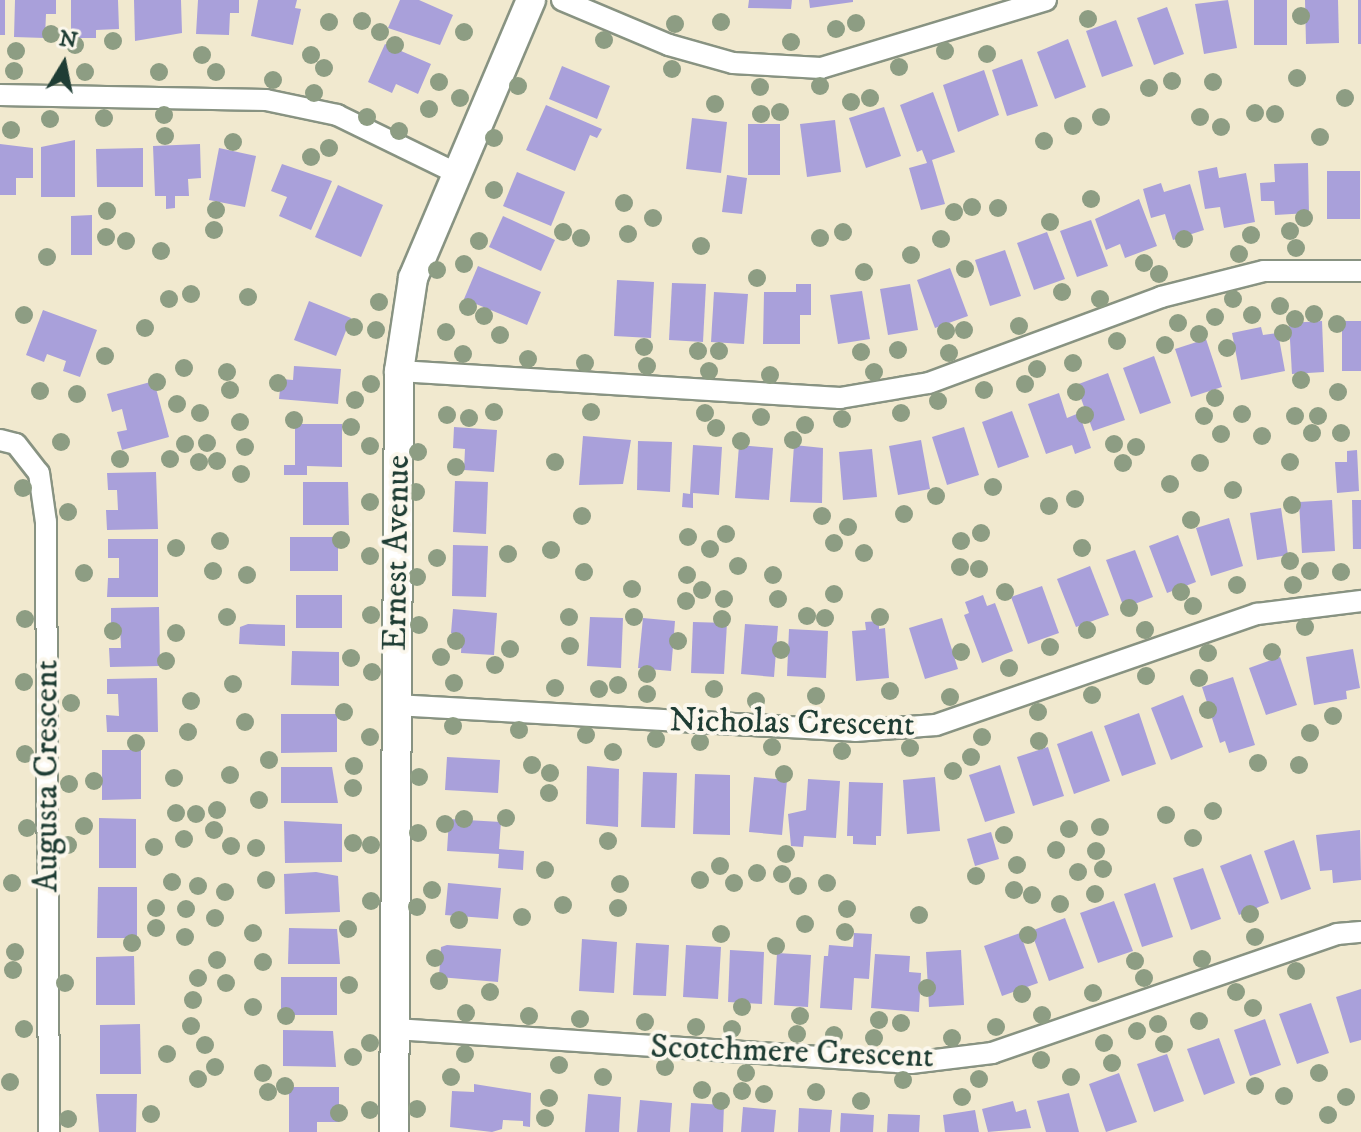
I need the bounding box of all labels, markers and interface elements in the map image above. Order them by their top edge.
north arrow [24,24,104,104]
text: N [57,25,79,55]
street label: Ernest Avenue [375,455,419,651]
street label: Augusta Crescent [27,660,67,892]
street label: Nicholas Crescent [669,700,915,746]
street label: Scotchmere Crescent [650,1027,934,1077]

